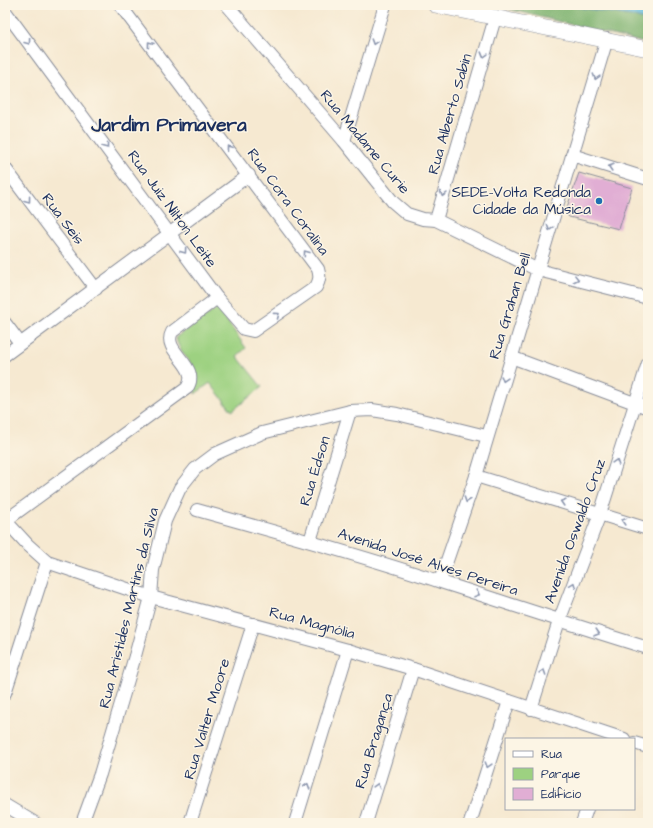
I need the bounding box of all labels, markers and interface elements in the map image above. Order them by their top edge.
one-way arrow [24,38,31,45]
one-way arrow [370,39,379,46]
one-way arrow [148,42,155,49]
street label: Rua Alberto Sabin [423,51,477,177]
one-way arrow [480,52,489,59]
one-way arrow [592,73,601,80]
street label: Rua Madame Curie [315,85,415,199]
district label: Jardim Primavera [90,112,247,139]
one-way arrow [101,142,108,149]
street label: Rua Cora Coralina [242,144,334,260]
street label: Rua Juiz Nilton Leite [122,146,222,272]
one-way arrow [226,146,233,153]
one-way arrow [607,163,614,172]
place label: SEDE-Volta Redonda Cidade da Música [452,182,591,220]
street label: Rua Seis [37,189,90,249]
one-way arrow [439,190,448,197]
one-way arrow [24,195,31,202]
marker: SEDE-Volta Redonda Cidade da Música [594,196,604,206]
one-way arrow [546,224,555,231]
one-way arrow [179,246,186,253]
one-way arrow [304,250,311,257]
street label: Rua Grahan Bell [484,250,536,362]
one-way arrow [572,275,579,283]
one-way arrow [273,313,280,320]
one-way arrow [500,376,509,383]
street label: Rua Édson [294,433,336,508]
street label: Avenida Oswaldo Cruz [539,455,611,606]
one-way arrow [611,459,620,466]
one-way arrow [463,497,472,504]
one-way arrow [560,498,567,507]
street label: Rua Aristides Martins da Silva [94,505,164,710]
one-way arrow [621,517,628,526]
street label: Avenida José Alves Pereira [335,523,521,601]
one-way arrow [569,581,577,588]
one-way arrow [473,589,480,597]
street label: Rua Magnólia [267,601,358,646]
one-way arrow [593,628,600,637]
street label: Rua Valter Moore [179,656,235,782]
one-way arrow [538,668,547,675]
street label: Rua Bragança [350,690,400,791]
legend [505,738,635,810]
text: Rua [541,746,562,763]
one-way arrow [484,761,493,768]
text: Parque [541,766,581,783]
one-way arrow [302,782,311,789]
one-way arrow [372,782,381,789]
text: Edifício [541,786,581,803]

